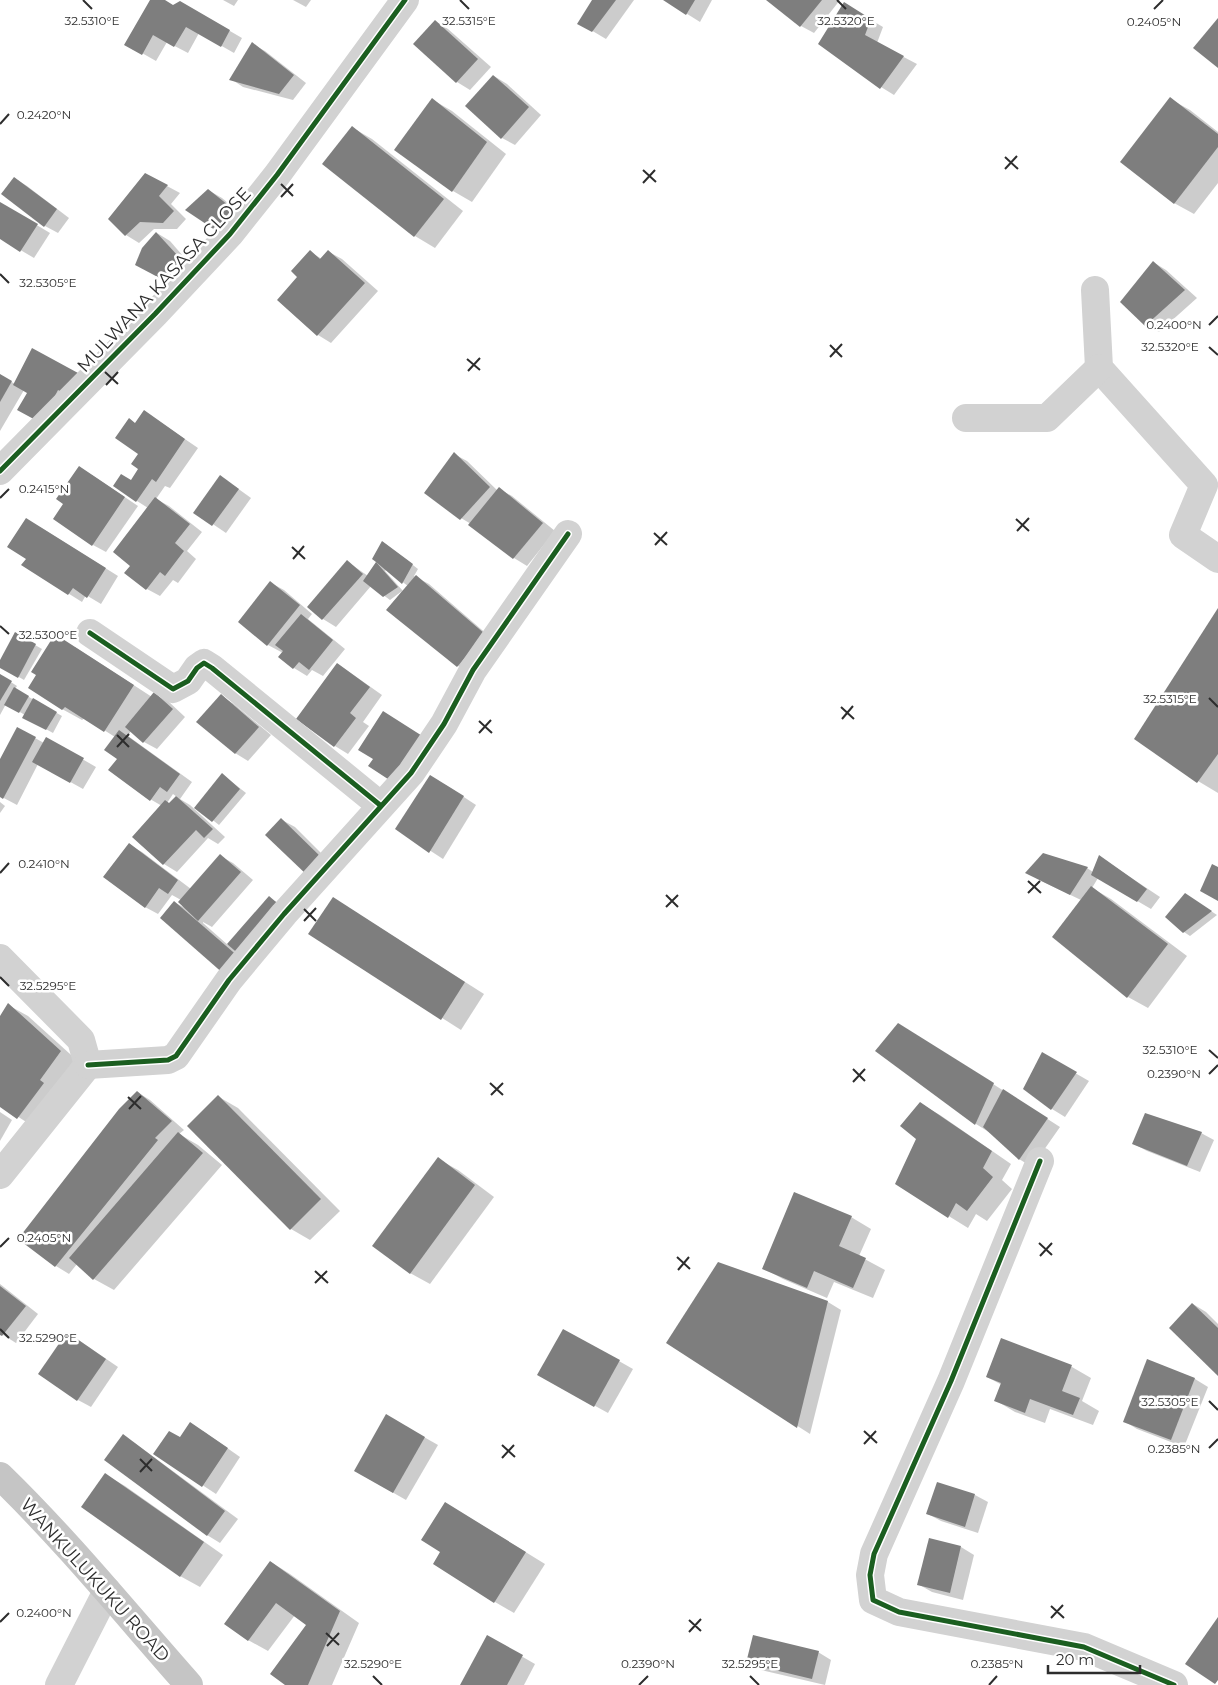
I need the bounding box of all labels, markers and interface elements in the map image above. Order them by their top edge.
text: 32.5310°E [64,13,120,28]
text: 32.5315°E [442,13,496,28]
text: 32.5320°E [817,13,875,28]
text: 0.2405°N [1127,14,1181,29]
text: 0.2420°N [17,107,71,122]
street label: MULWANA KASASA CLOSE [72,183,256,377]
text: 32.5305°E [19,275,77,290]
text: 0.2400°N [1146,317,1202,332]
text: 32.5320°E [1141,339,1199,354]
text: 0.2415°N [19,481,69,496]
text: 32.5300°E [19,627,77,642]
text: 32.5315°E [1143,691,1197,706]
text: 0.2410°N [18,856,70,871]
text: 32.5295°E [20,978,76,993]
text: 32.5310°E [1142,1042,1198,1057]
text: 0.2390°N [1147,1066,1201,1081]
text: 0.2405°N [17,1230,71,1245]
text: 32.5290°E [19,1330,77,1345]
text: 32.5305°E [1141,1394,1199,1409]
text: 0.2385°N [1147,1441,1201,1456]
street label: WANKULUKUKU ROAD [16,1494,174,1666]
text: 0.2400°N [16,1605,72,1620]
scale bar [1048,1642,1140,1674]
text: 20 m [1056,1650,1094,1669]
text: 32.5290°E [344,1656,402,1671]
text: 0.2390°N [621,1656,675,1671]
text: 32.5295°E [722,1656,778,1671]
text: 0.2385°N [970,1656,1024,1671]

